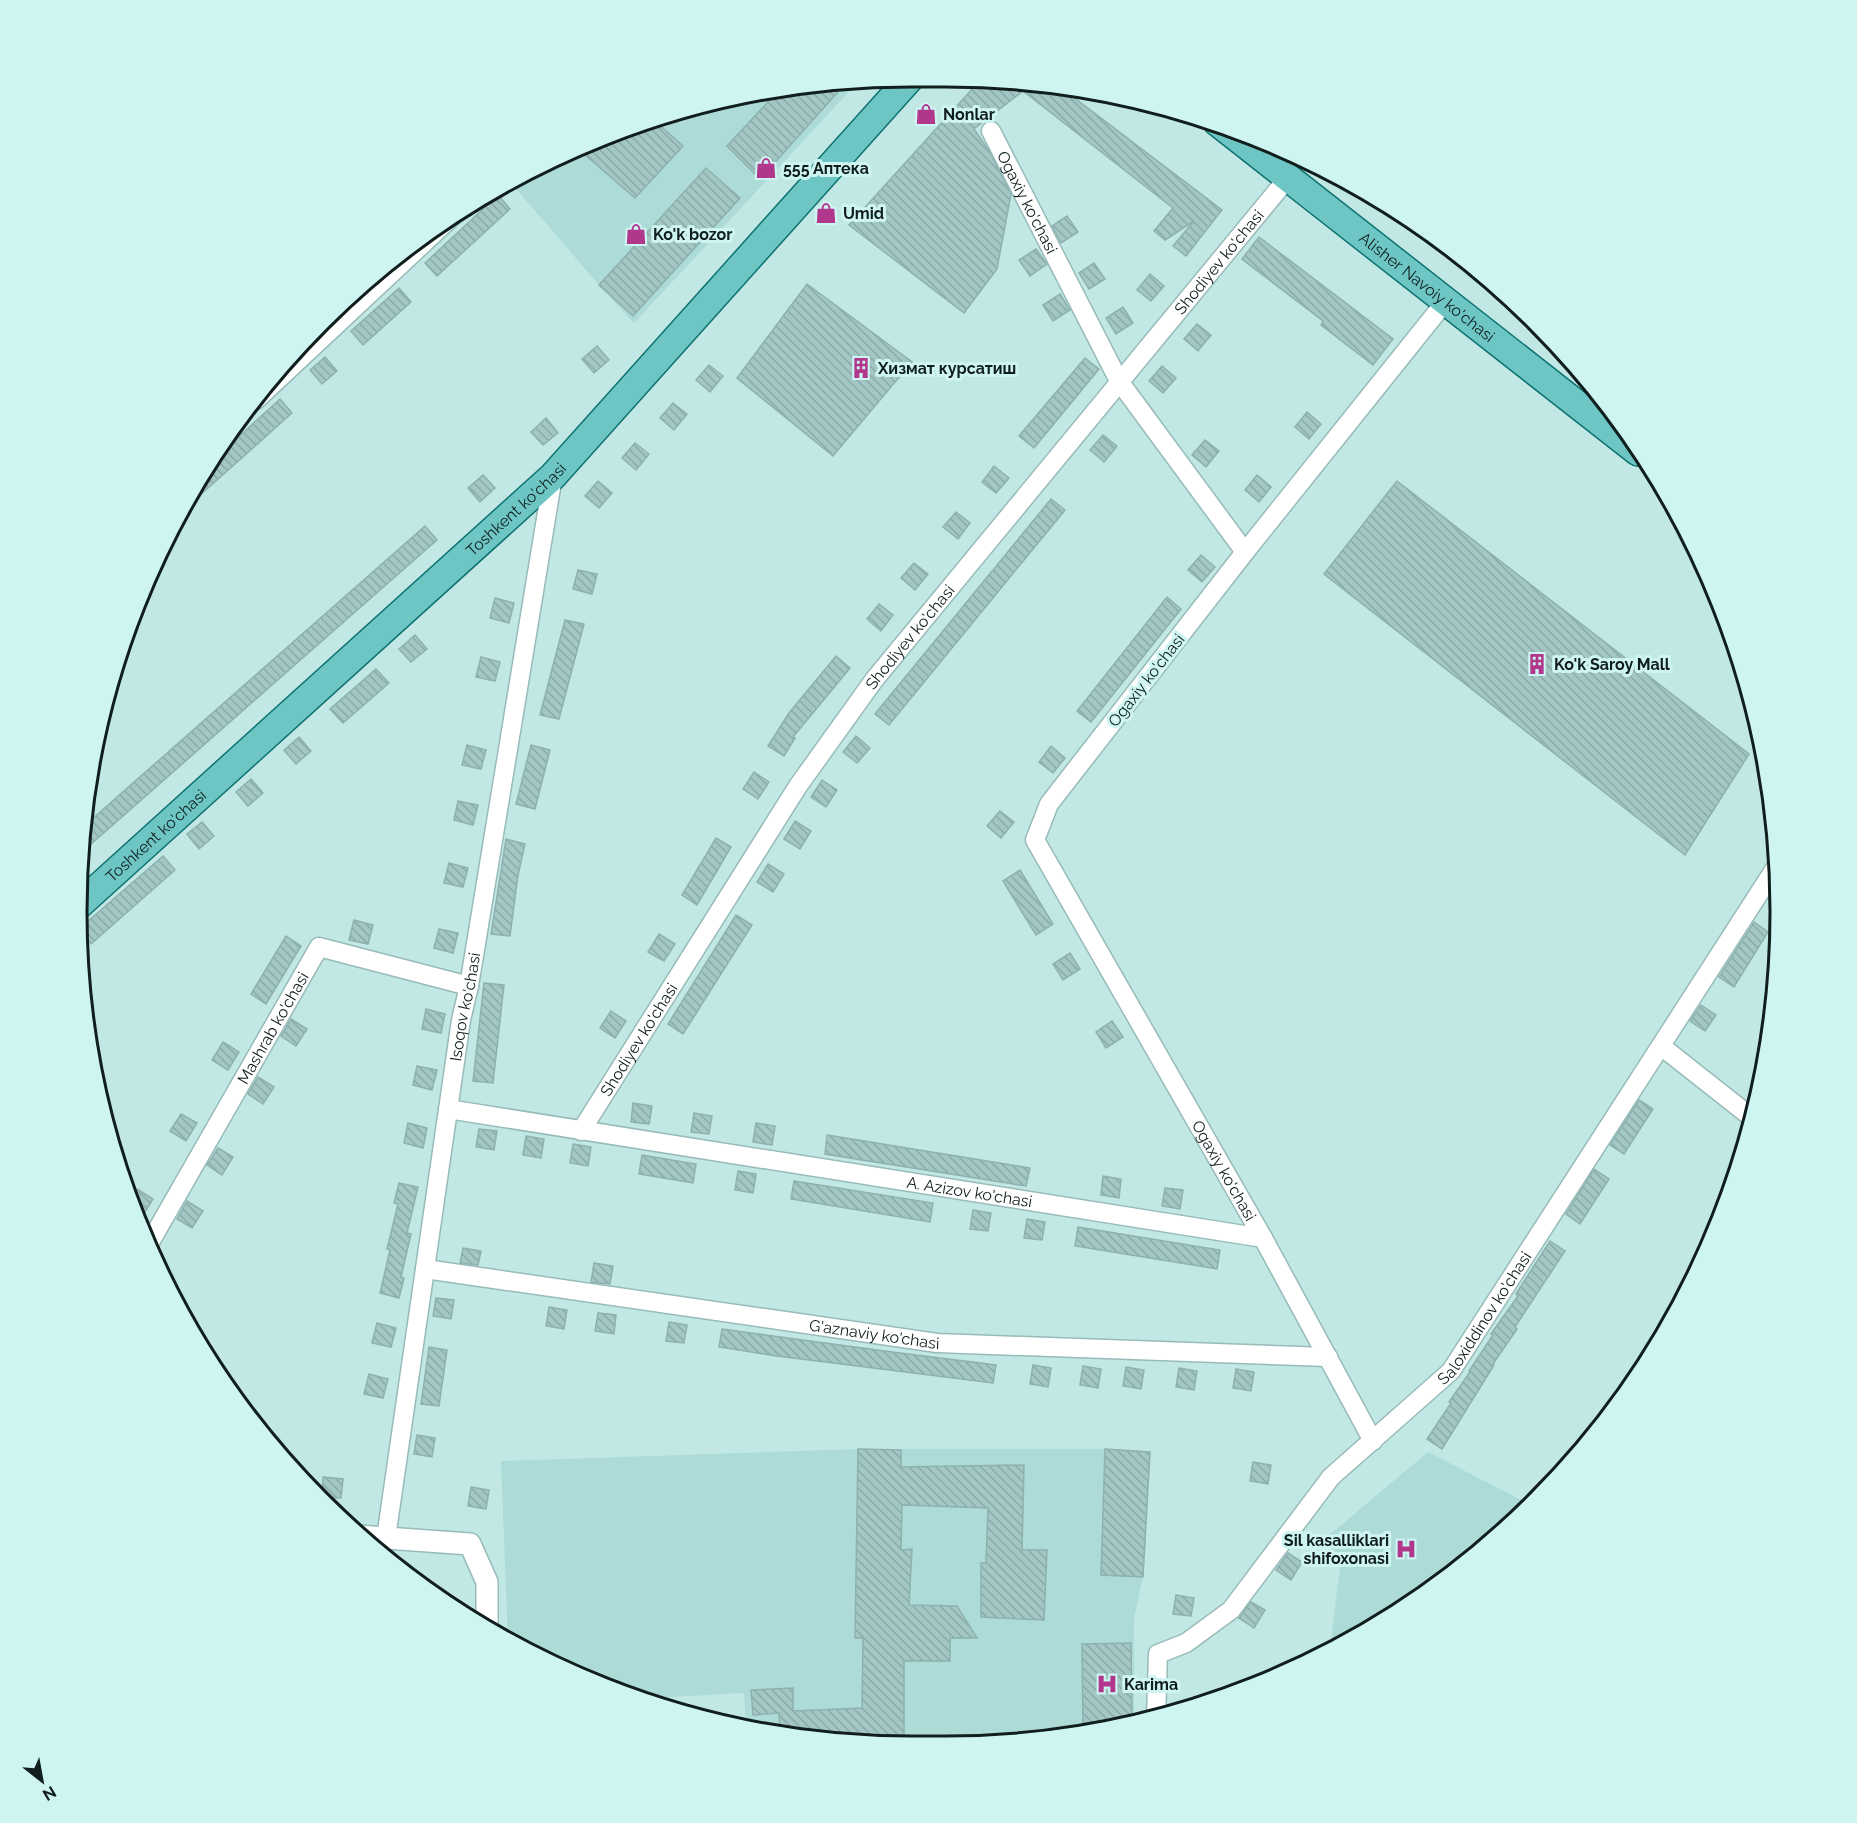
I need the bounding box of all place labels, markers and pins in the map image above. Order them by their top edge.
shop icon: Nonlar [914,102,938,126]
place label: Nonlar [943,105,995,124]
shop icon: 555 Аптека [754,156,778,180]
place label: 555 Аптека [783,159,869,178]
shop icon: Umid [814,201,838,225]
place label: Umid [843,204,884,223]
shop icon: Ko'k bozor [624,222,648,246]
place label: Ko'k bozor [653,225,732,244]
building icon: Хизмат курсатиш [849,356,873,380]
place label: Хизмат курсатиш [877,359,1016,378]
building icon: Ko'k Saroy Mall [1525,652,1549,676]
place label: Ko'k Saroy Mall [1554,655,1671,674]
place label: Sil kasalliklari shifoxonasi [1284,1531,1389,1568]
hospital icon: Sil kasalliklari shifoxonasi [1394,1537,1418,1561]
hospital icon: Karima [1095,1672,1119,1696]
place label: Karima [1124,1675,1178,1694]

